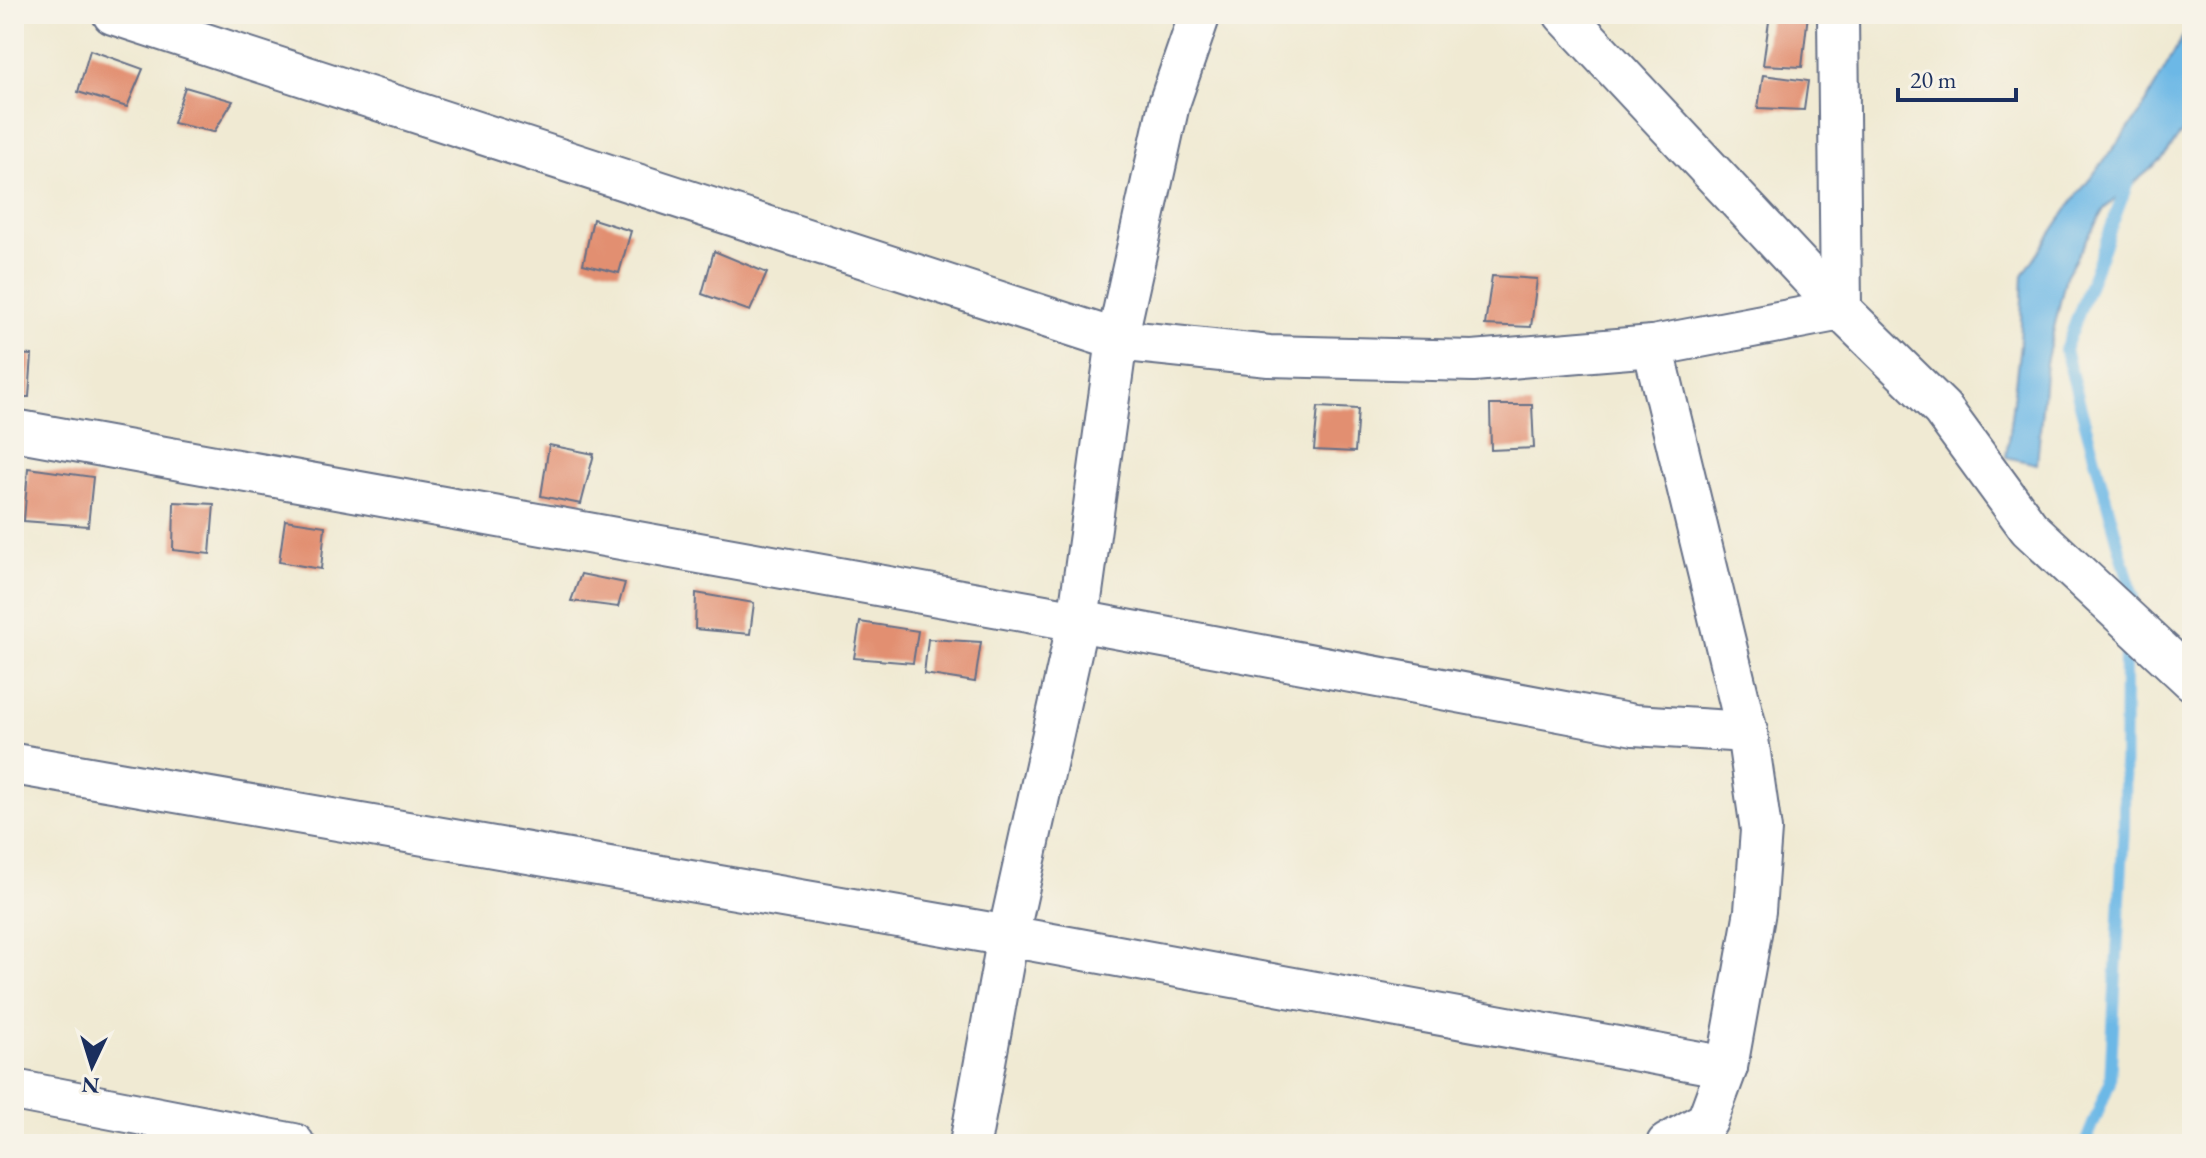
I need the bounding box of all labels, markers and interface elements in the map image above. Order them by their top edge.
scale bar [1898,52,2016,102]
text: 20 m [1910,64,1957,95]
north arrow [52,1026,132,1106]
text: N [81,1070,101,1101]

